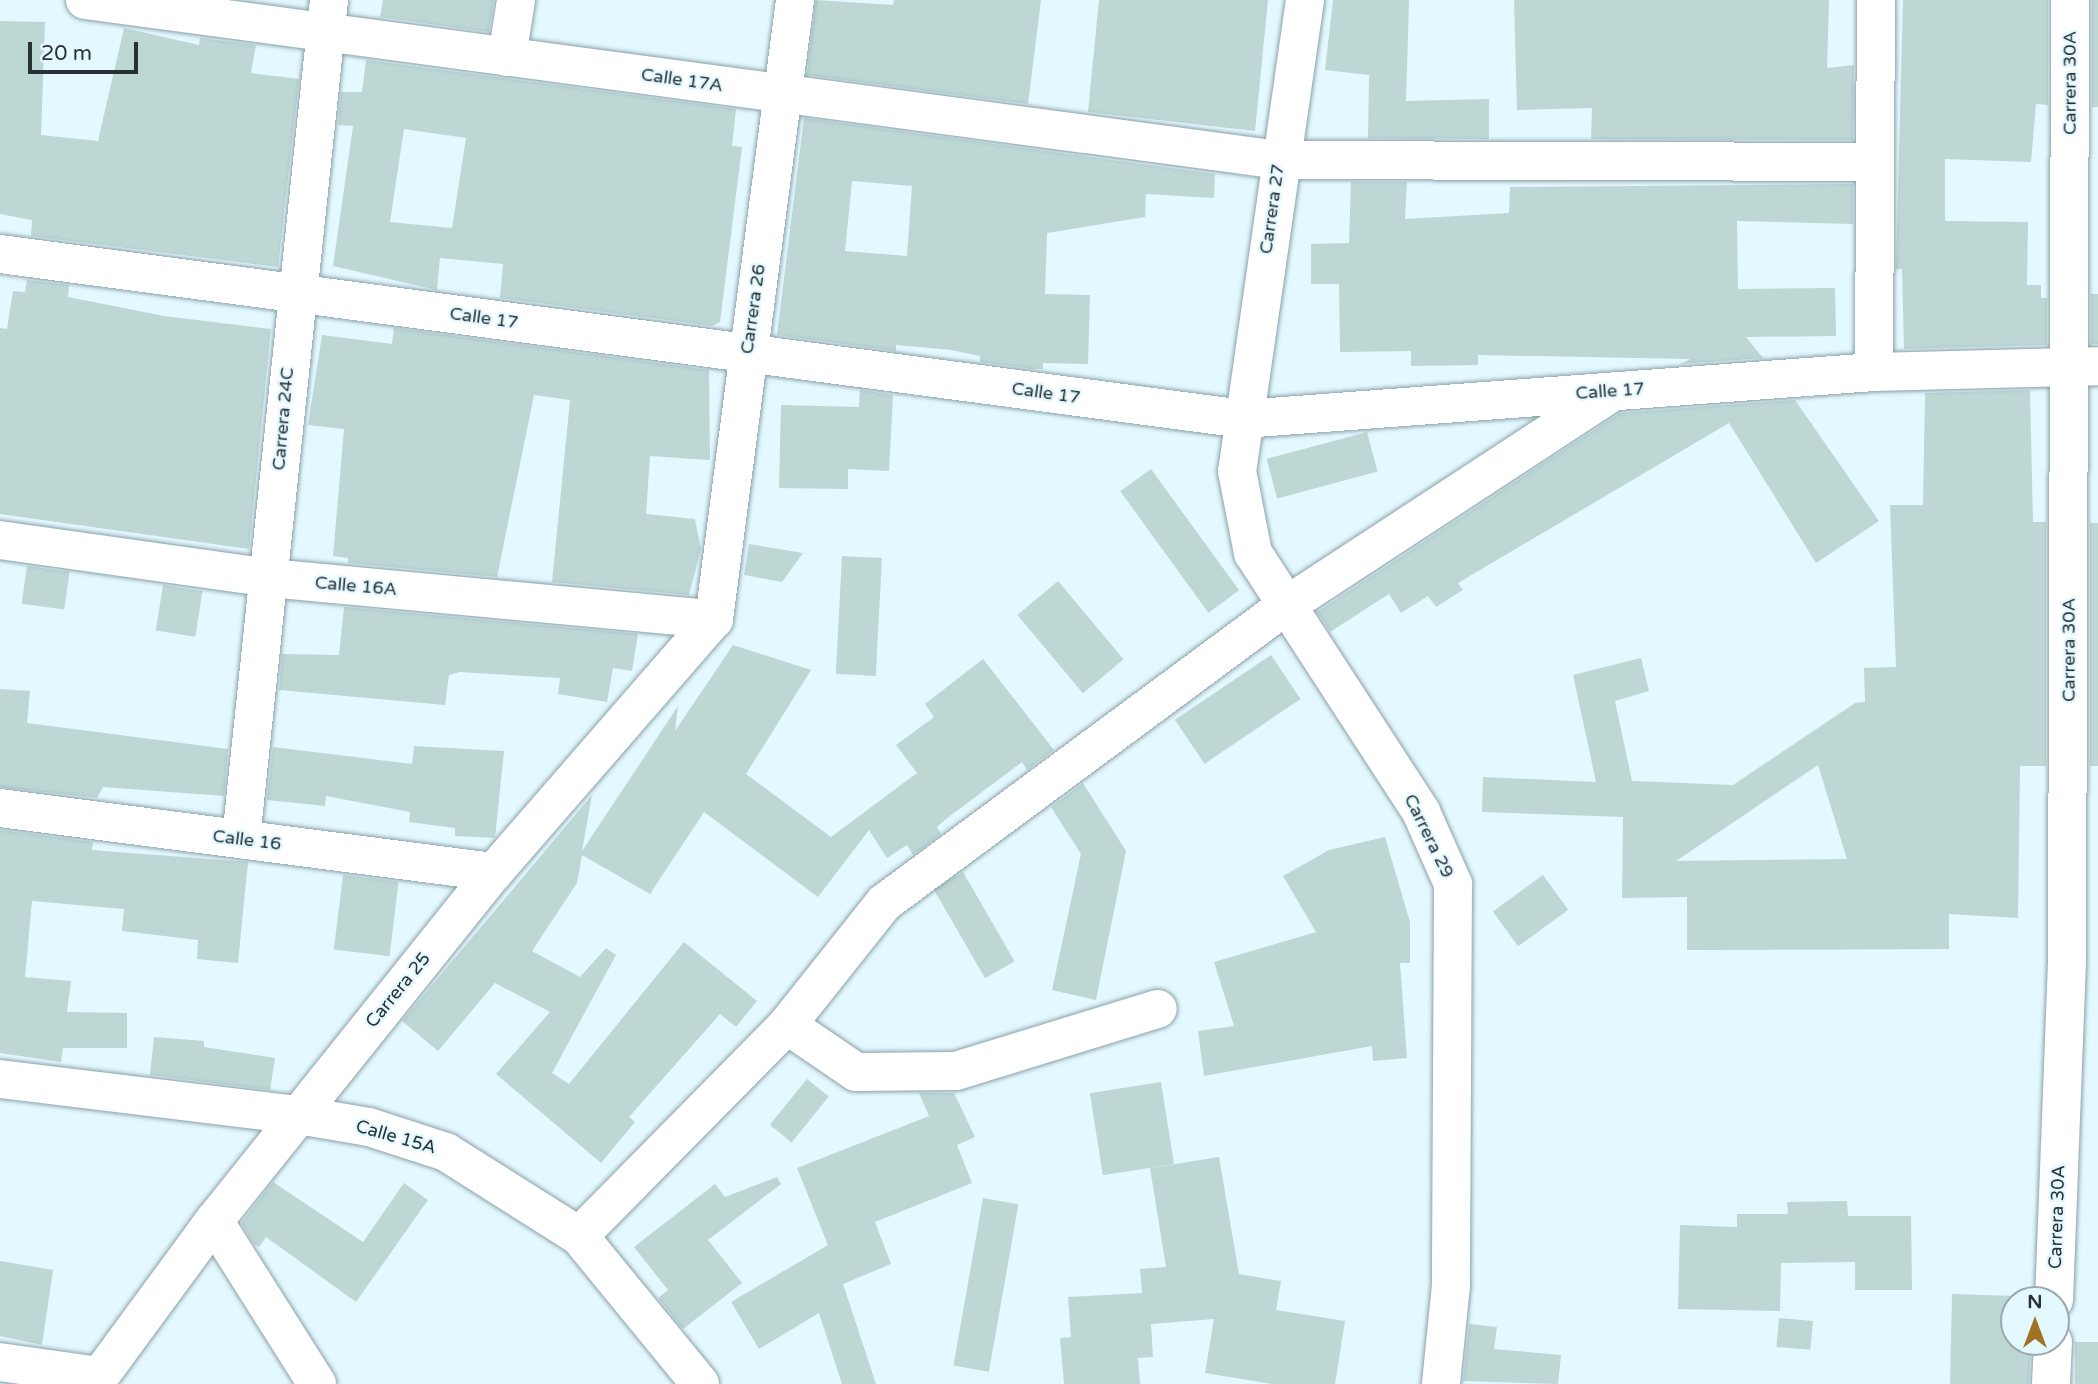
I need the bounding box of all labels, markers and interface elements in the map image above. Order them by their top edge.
scale bar [32,28,142,72]
street label: Carrera 30A [2059,31,2081,135]
text: 20 m [41,41,92,66]
street label: Calle 17A [640,64,724,96]
street label: Carrera 27 [1255,163,1289,255]
street label: Carrera 26 [736,263,770,355]
street label: Calle 17 [448,302,520,334]
street label: Carrera 24C [268,367,298,471]
street label: Calle 17 [1010,377,1082,409]
street label: Calle 17 [1575,378,1645,404]
street label: Calle 16A [314,572,398,600]
street label: Carrera 30A [2058,598,2080,702]
street label: Carrera 29 [1399,791,1459,881]
street label: Calle 16 [211,825,283,855]
street label: Carrera 25 [361,948,435,1032]
street label: Calle 15A [353,1115,439,1159]
street label: Carrera 30A [2044,1165,2070,1269]
north arrow [2000,1286,2070,1356]
text: N [2027,1291,2043,1313]

